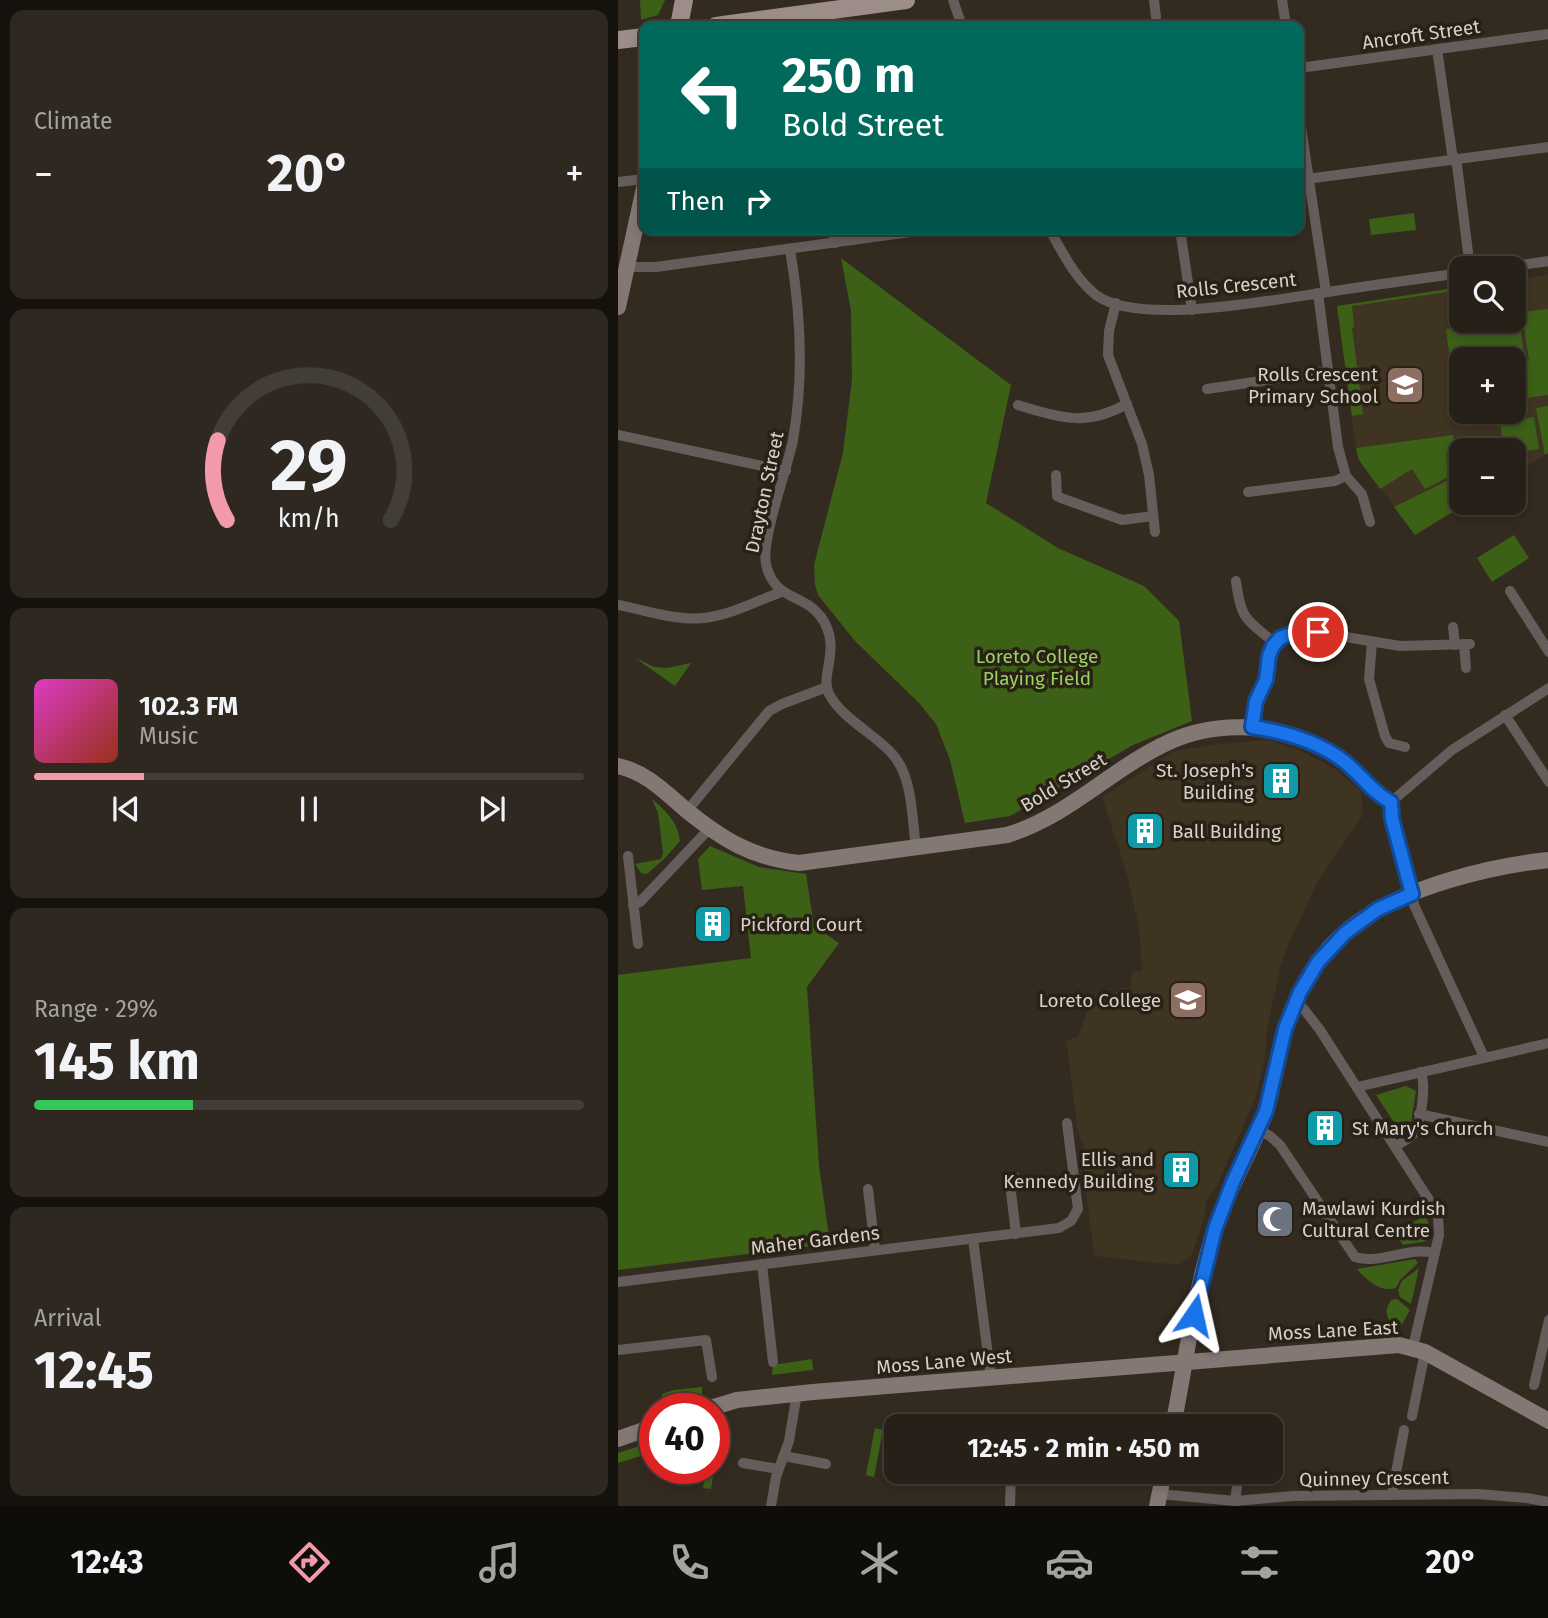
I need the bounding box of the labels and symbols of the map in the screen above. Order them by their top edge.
street label: Ancroft Street [1361,15,1482,54]
street label: Rolls Crescent [1175,268,1297,303]
place label: Rolls Crescent Primary School [1248,363,1378,408]
school or university icon: Rolls Crescent Primary School [1384,364,1426,406]
street label: Drayton Street [740,429,789,555]
pin [1288,602,1348,662]
park label: Loreto College Playing Field [976,645,1098,690]
street label: Bold Street [1016,748,1110,817]
place label: St. Joseph's Building [1156,759,1254,804]
building icon: St. Joseph's Building [1260,760,1302,802]
building icon: Ball Building [1124,810,1166,852]
place label: Ball Building [1172,820,1281,843]
building icon: Pickford Court [692,903,734,945]
place label: Pickford Court [740,913,862,936]
school or university icon: Loreto College [1167,979,1209,1021]
place label: Loreto College [1038,989,1161,1012]
building icon: St Mary's Church [1304,1107,1346,1149]
place label: St Mary's Church [1352,1117,1494,1140]
place label: Ellis and Kennedy Building [1003,1148,1154,1193]
building icon: Ellis and Kennedy Building [1160,1149,1202,1191]
place label: Mawlawi Kurdish Cultural Centre [1302,1197,1446,1242]
mosque icon: Mawlawi Kurdish Cultural Centre [1254,1198,1296,1240]
street label: Maher Gardens [749,1221,881,1260]
position arrow [1157,1278,1231,1352]
street label: Moss Lane East [1267,1316,1399,1345]
street label: Moss Lane West [875,1344,1013,1379]
speed limit sign: 40 [639,1393,730,1484]
street label: Quinney Crescent [1299,1466,1449,1491]

